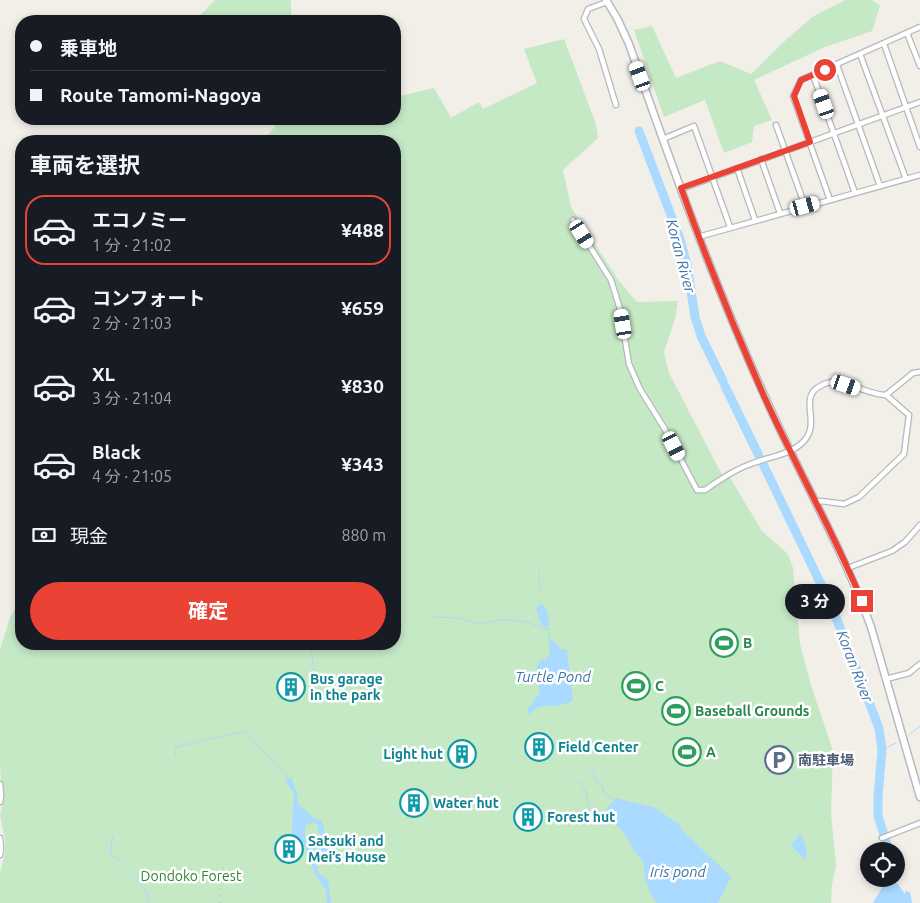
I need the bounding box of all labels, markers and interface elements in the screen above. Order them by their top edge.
text: 乗車地 [60,37,117,59]
car [627,59,652,93]
route start [814,59,836,81]
text: Route Tamomi-Nagoya [60,84,261,106]
car [812,87,835,121]
text: 車両を選択 [30,152,140,177]
car [788,195,821,217]
icon: car [32,208,77,253]
text: エコノミー [92,209,187,231]
car [567,217,596,251]
water label: Koran River [663,217,699,296]
text: ¥488 [341,219,384,241]
text: 1 分 · 21:02 [92,236,172,254]
icon: car [32,286,77,331]
text: コンフォート [92,287,205,309]
text: ¥659 [341,297,384,319]
car [613,308,632,340]
text: 2 分 · 21:03 [92,314,172,332]
text: XL [92,363,115,385]
icon: car [32,364,77,409]
car [829,373,862,397]
text: ¥830 [341,375,384,397]
text: 3 分 · 21:04 [92,389,172,407]
car [660,429,687,463]
text: Black [92,441,141,463]
icon: car [32,442,77,487]
text: ¥343 [341,453,384,475]
text: 4 分 · 21:05 [92,467,172,485]
icon: cash [30,521,58,549]
text: 現金 [70,525,108,547]
text: 880 m [341,526,386,544]
button: 確定 [30,582,386,640]
callout: 3 分 [784,584,844,618]
route end [851,590,873,612]
text: 3 分 [801,592,829,610]
sports icon: B [709,628,739,658]
water label: Koran River [833,628,877,706]
place label: B [743,635,752,651]
water label: Turtle Pond [515,668,592,685]
place label: Bus garage in the park [310,671,383,703]
sports icon: C [621,671,651,701]
building icon: Bus garage in the park [276,672,306,702]
place label: C [655,678,664,694]
sports icon: Baseball Grounds [661,696,691,726]
place label: Baseball Grounds [695,703,810,719]
building icon: Field Center [524,732,554,762]
sports icon: A [672,737,702,767]
building icon: Light hut [447,739,477,769]
place label: Field Center [558,739,639,755]
place label: A [706,744,716,760]
parking icon: 南駐車場 [764,745,794,775]
place label: Light hut [383,746,443,762]
place label: 南駐車場 [798,752,854,768]
building icon: Water hut [399,788,429,818]
place label: Water hut [433,795,499,811]
building icon: Forest hut [513,802,543,832]
place label: Forest hut [547,809,615,825]
place label: Satsuki and Mei’s House [308,833,386,865]
building icon: Satsuki and Mei’s House [274,834,304,864]
map controls [860,842,905,887]
button: locate [860,842,905,887]
water label: Iris pond [650,863,707,880]
park label: Dondoko Forest [141,868,242,884]

